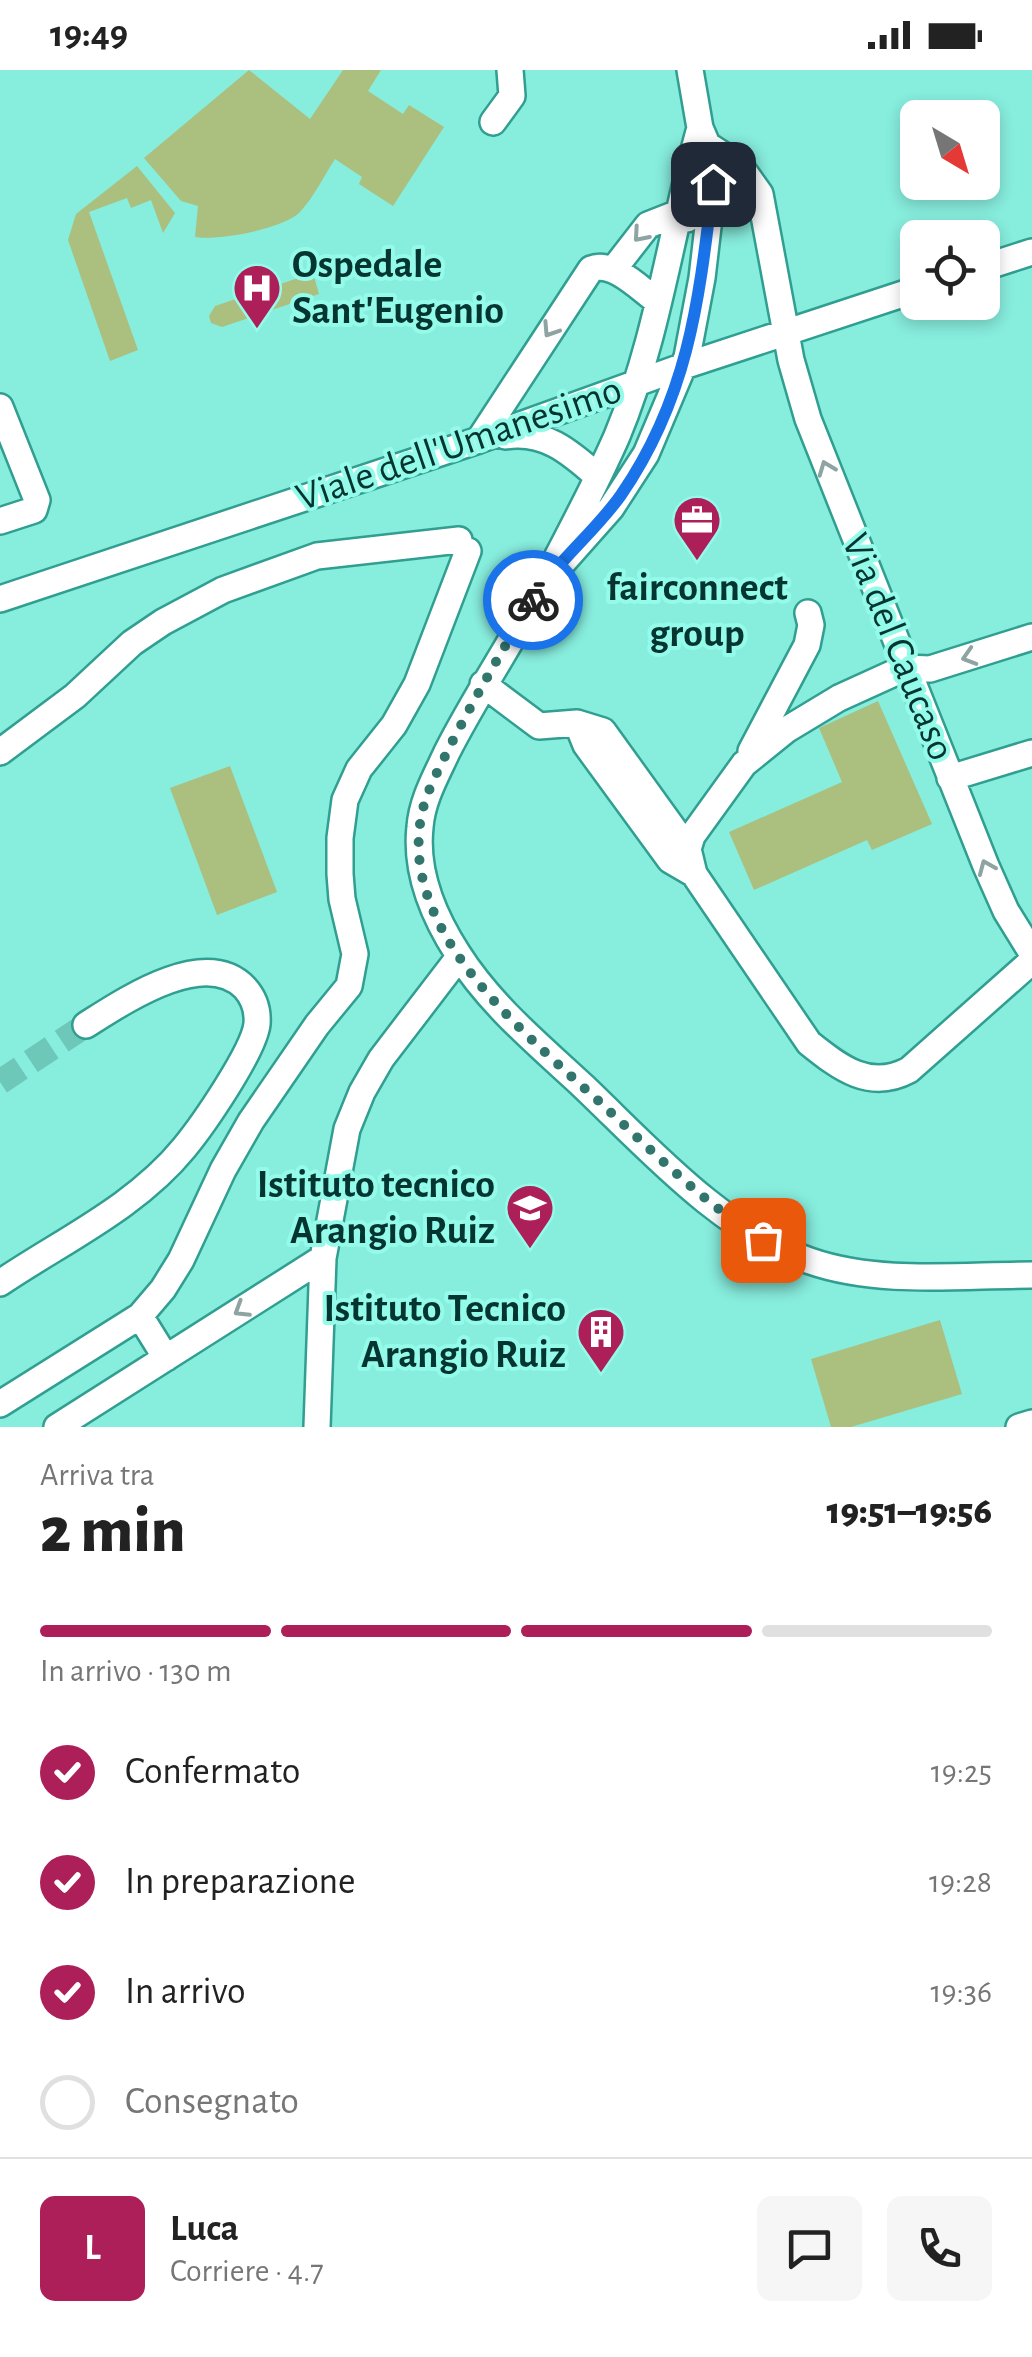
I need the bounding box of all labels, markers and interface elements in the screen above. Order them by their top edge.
text: 19:49 [50,16,128,54]
north arrow [900,100,1000,200]
map controls [900,100,1000,320]
pin [671,142,756,227]
icon: home [686,157,741,212]
button: locate [900,220,1000,320]
one-way arrow [633,223,651,242]
place label: Ospedale Sant'Eugenio [292,245,504,331]
hospital icon: Ospedale Sant'Eugenio [231,262,283,330]
one-way arrow [543,319,562,337]
street label: Viale dell'Umanesimo [291,370,627,518]
one-way arrow [818,460,838,478]
office icon: fairconnect group [671,494,723,562]
street label: Via del Caucaso [834,528,962,766]
courier [483,550,583,650]
place label: fairconnect group [606,568,788,654]
icon: bike [506,573,561,628]
one-way arrow [961,645,978,666]
one-way arrow [978,859,998,877]
place label: Istituto tecnico Arangio Ruiz [257,1165,495,1251]
school or university icon: Istituto tecnico Arangio Ruiz [504,1182,556,1250]
pin [721,1198,806,1283]
icon: bag [736,1213,791,1268]
place label: Istituto Tecnico Arangio Ruiz [323,1289,566,1375]
one-way arrow [234,1298,252,1317]
building icon: Istituto Tecnico Arangio Ruiz [575,1306,627,1374]
text: Arriva tra [40,1459,155,1491]
text: 19:51–19:56 [826,1493,992,1531]
text: 2 min [40,1499,186,1564]
text: In arrivo · 130 m [40,1655,232,1687]
icon: check [40,1745,95,1800]
text: Confermato [125,1753,300,1791]
text: 19:25 [931,1756,992,1788]
icon: check [40,1855,95,1910]
text: In preparazione [125,1863,356,1901]
text: 19:28 [929,1866,992,1898]
icon: check [40,1965,95,2020]
text: In arrivo [125,1973,246,2011]
text: 19:36 [930,1976,992,2008]
text: Consegnato [125,2083,299,2121]
button: chat [757,2196,862,2301]
button: phone [887,2196,992,2301]
text: Luca [170,2210,239,2248]
text: L [84,2229,101,2267]
text: Corriere · 4.7 [170,2255,324,2287]

